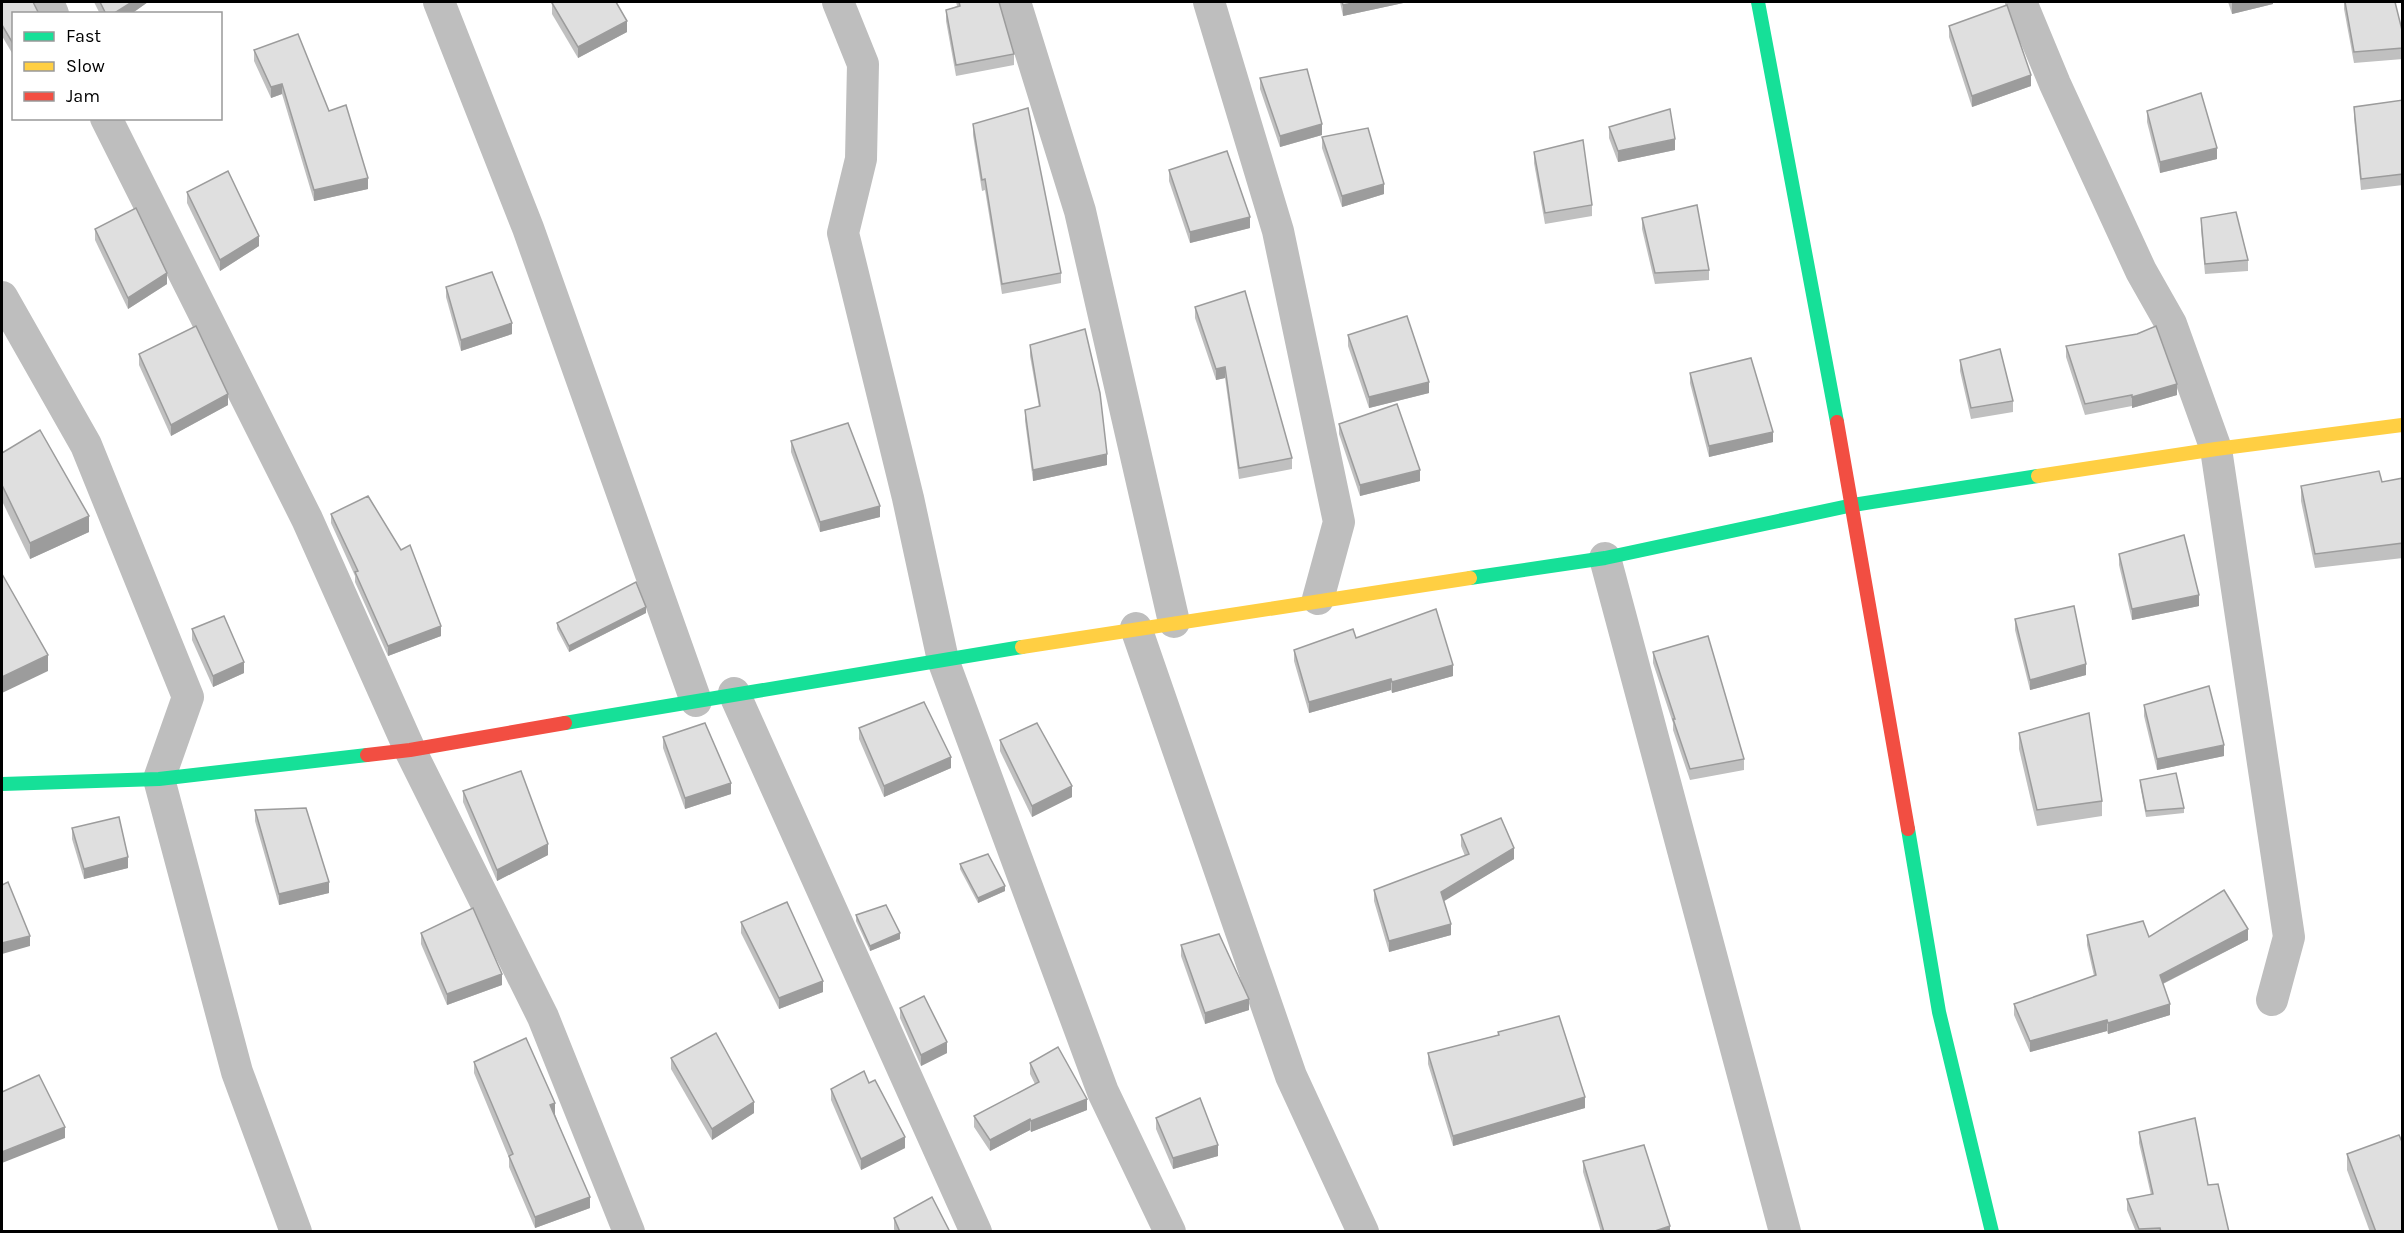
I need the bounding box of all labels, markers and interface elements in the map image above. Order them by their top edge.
legend [12,12,222,120]
text: Fast [66,25,101,47]
text: Slow [66,55,105,77]
text: Jam [66,85,100,107]

